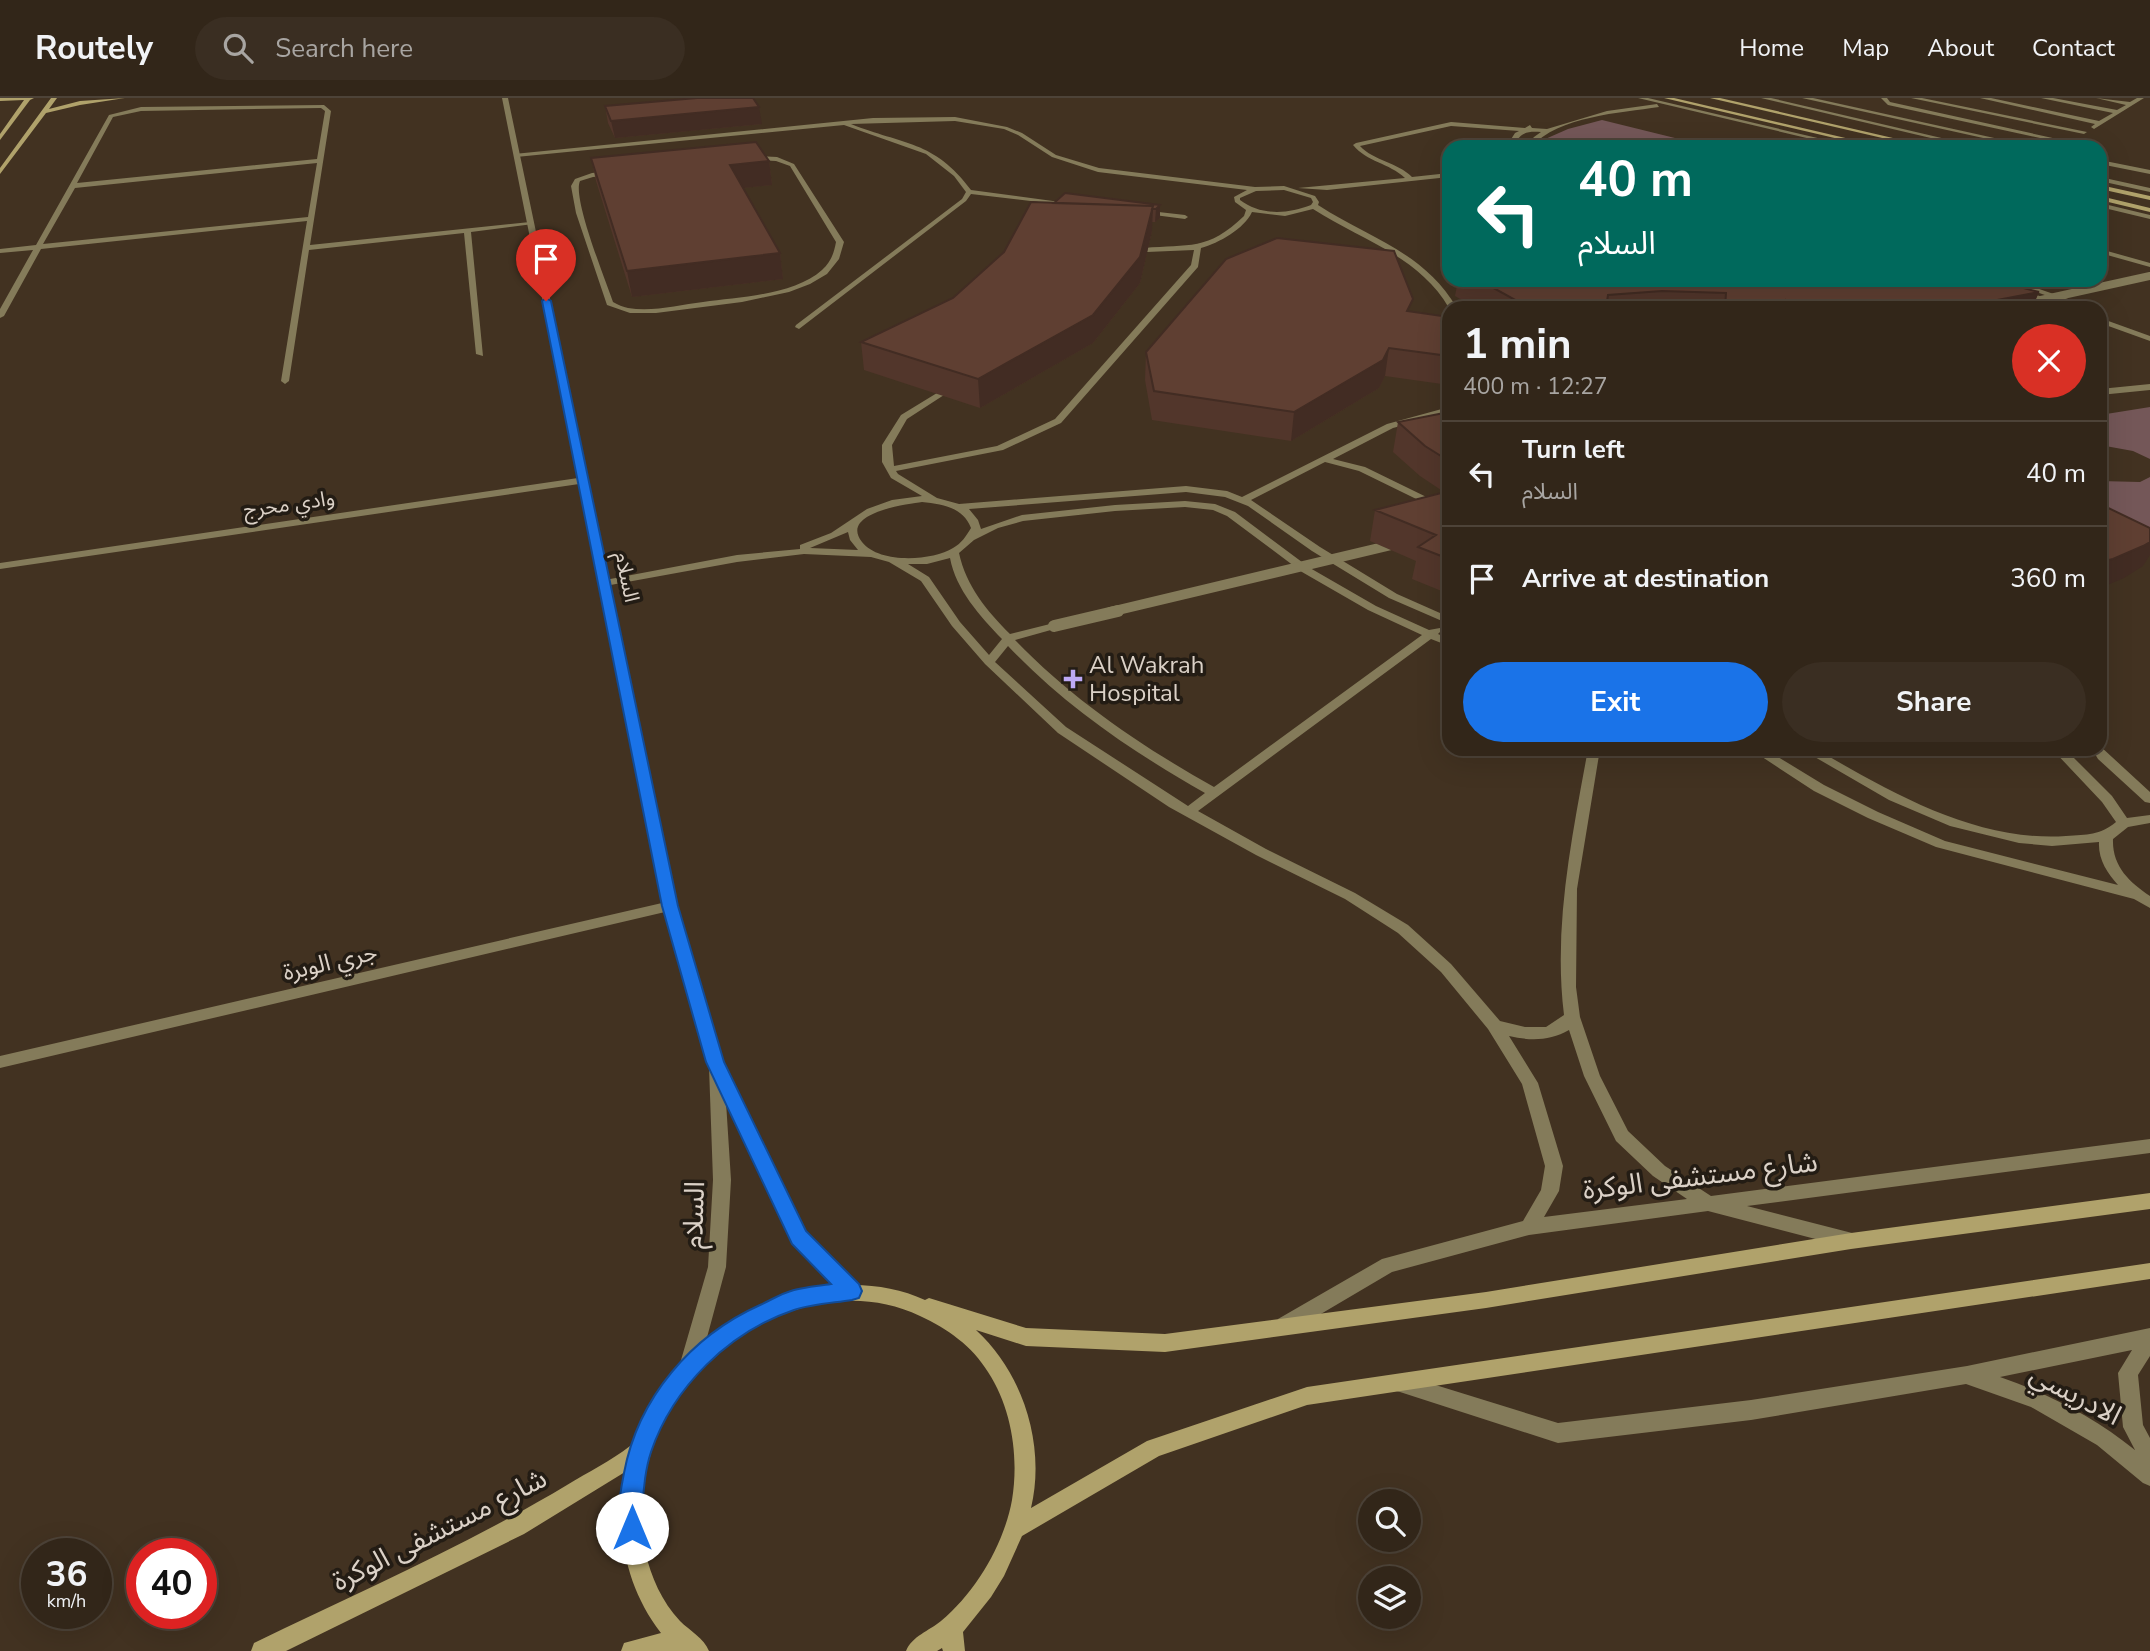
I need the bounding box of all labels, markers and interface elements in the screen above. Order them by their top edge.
search box [195,17,685,80]
text: Routely [35,26,153,71]
icon: search [219,29,257,67]
text: Search here [275,31,413,66]
text: Home [1739,32,1804,64]
text: Map [1842,32,1889,64]
text: About [1927,32,1994,64]
text: Contact [2032,32,2115,64]
text: 40 m [1578,146,1693,213]
icon: left [1463,168,1554,259]
text: السلام [1578,222,1656,265]
pin [516,229,576,301]
icon: arrive [527,240,565,278]
text: 1 min [1463,316,1572,373]
button: close [2012,324,2086,398]
text: 400 m · 12:27 [1463,371,1608,402]
text: Turn left [1522,432,1625,467]
icon: left [1463,455,1501,493]
text: 40 m [2026,456,2086,491]
text: السلام [1522,476,1578,507]
street label: وادي محرج [242,484,337,526]
street label: السلام [606,549,646,605]
icon: arrive [1463,560,1501,598]
text: Arrive at destination [1522,561,1769,596]
text: 360 m [2010,561,2086,596]
place label: Al Wakrah Hospital [1089,649,1204,709]
button: Exit [1463,662,1768,742]
button: Share [1782,662,2086,742]
marker: Al Wakrah Hospital [1063,669,1083,689]
street label: جري الوبرة [280,936,381,991]
street label: شارع مستشفى الوكرة [1581,1143,1820,1210]
street label: السلام [674,1180,715,1250]
street label: الادريسي [2022,1355,2128,1436]
street label: شارع مستشفى الوكرة [326,1459,554,1601]
map controls [1358,1489,1421,1629]
button: search [1358,1489,1421,1552]
position arrow [595,1491,669,1565]
speed limit sign: 40 [126,1538,217,1629]
text: 36 [45,1551,88,1598]
button: layers [1358,1566,1421,1629]
text: km/h [47,1589,86,1613]

